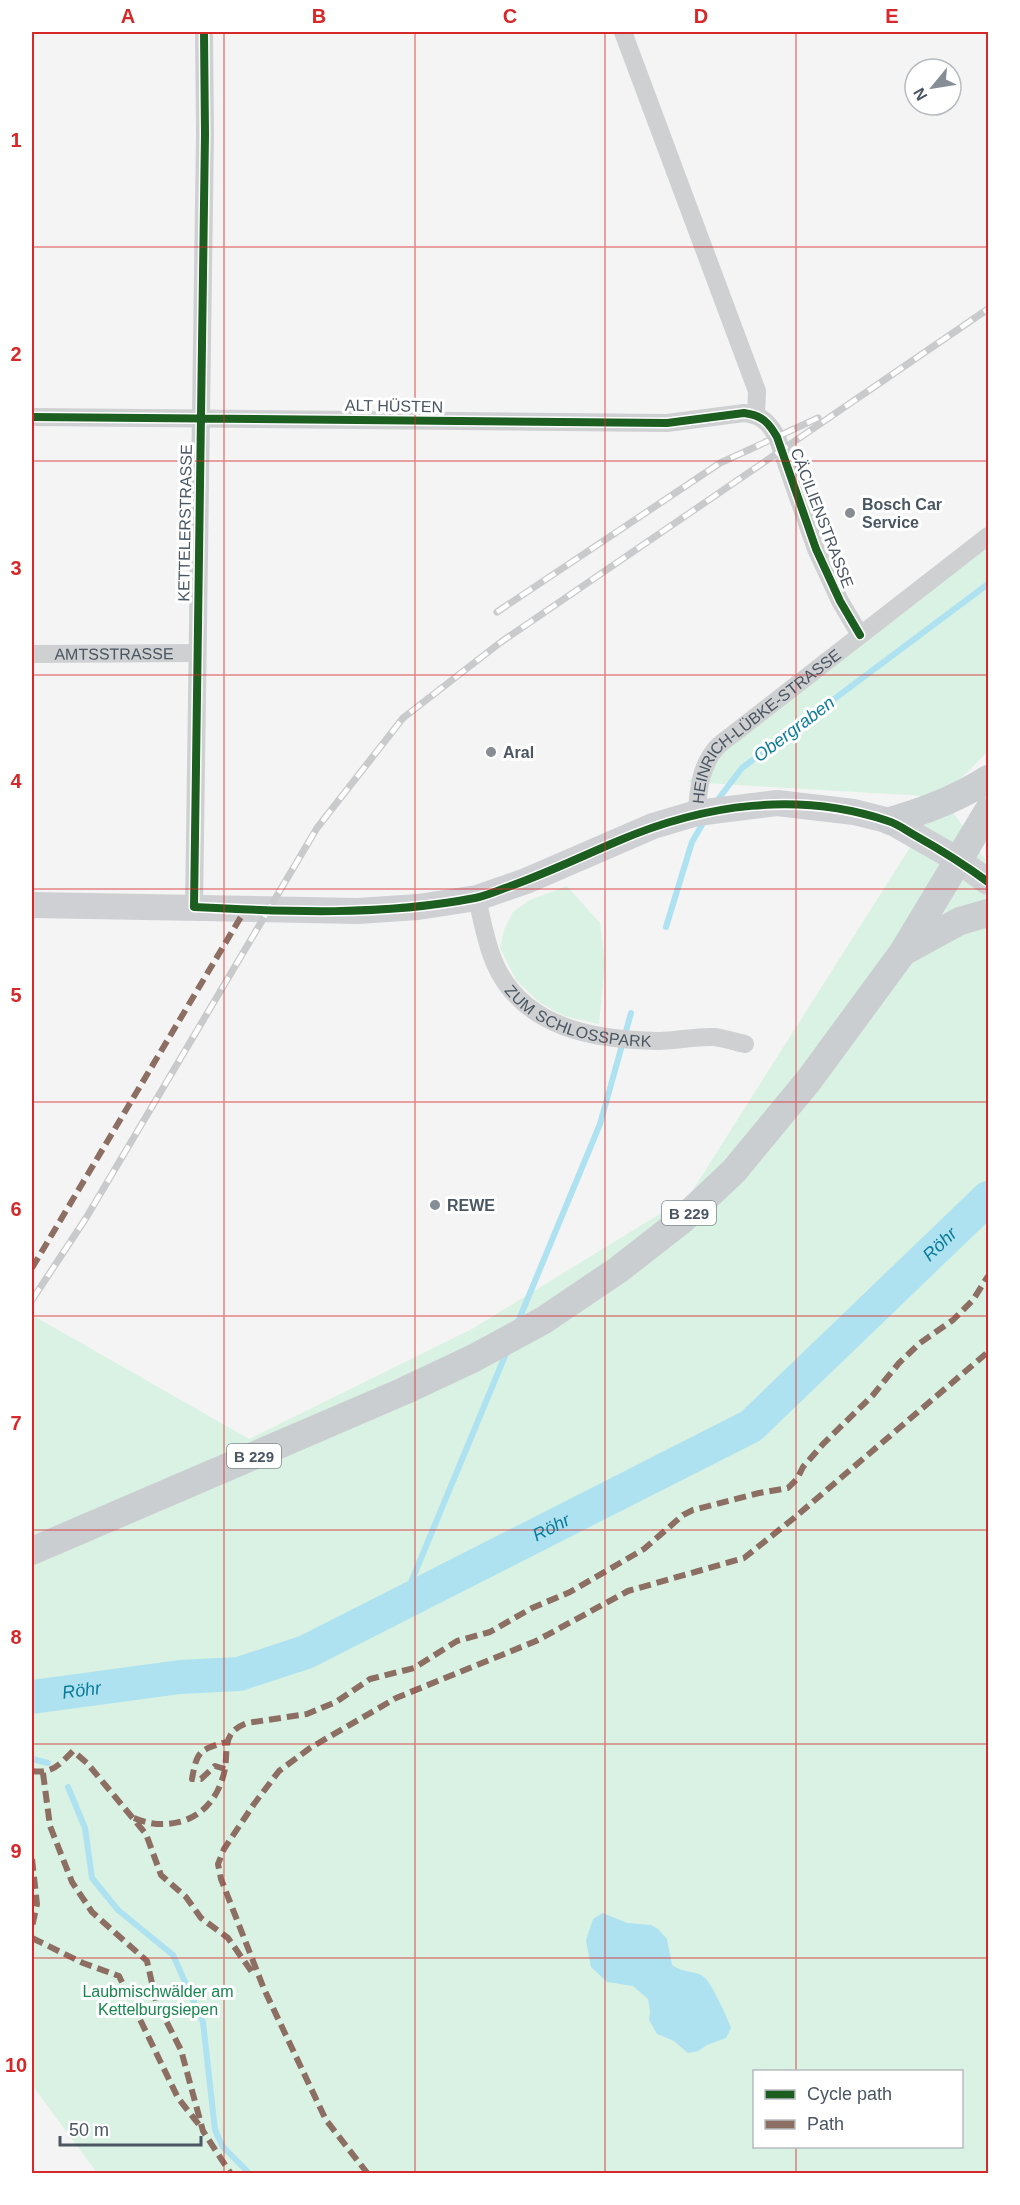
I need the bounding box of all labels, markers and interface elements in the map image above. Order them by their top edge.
text: A [121,5,135,27]
text: B [312,5,326,27]
text: C [503,5,517,27]
text: D [694,5,708,27]
text: E [885,5,899,27]
north arrow [903,57,963,117]
text: N [910,85,931,104]
text: 1 [10,129,22,151]
text: 2 [10,343,22,365]
street label: ALT HÜSTEN [345,397,443,415]
street label: KETTELERSTRASSE [175,444,195,602]
street label: CÄCILIENSTRASSE [787,446,857,590]
place label: Bosch Car Service [862,496,942,531]
marker: Bosch Car Service [843,506,857,520]
text: 3 [10,557,22,579]
street label: AMTSSTRASSE [54,645,174,662]
street label: HEINRICH-LÜBKE-STRASSE [689,645,844,804]
water label: Obergraben [750,692,838,766]
place label: Aral [503,744,534,761]
marker: Aral [484,745,498,759]
text: 4 [10,770,22,792]
street label: ZUM SCHLOSSPARK [502,981,652,1049]
text: 5 [10,984,22,1006]
place label: REWE [447,1197,495,1214]
text: 6 [10,1198,22,1220]
marker: REWE [428,1198,442,1212]
road number: B 229 [662,1201,716,1225]
water label: Röhr [919,1223,962,1265]
text: 7 [10,1412,22,1434]
road number: B 229 [227,1444,281,1468]
water label: Röhr [529,1509,574,1545]
text: 8 [10,1626,22,1648]
water label: Röhr [61,1678,103,1703]
text: 9 [10,1840,22,1862]
park label: Laubmischwälder am Kettelburgsiepen [82,1983,234,2018]
text: 10 [5,2054,27,2076]
legend [753,2070,963,2148]
text: Cycle path [807,2084,892,2104]
scale bar [60,2109,201,2147]
text: Path [807,2114,844,2134]
text: 50 m [69,2120,109,2140]

